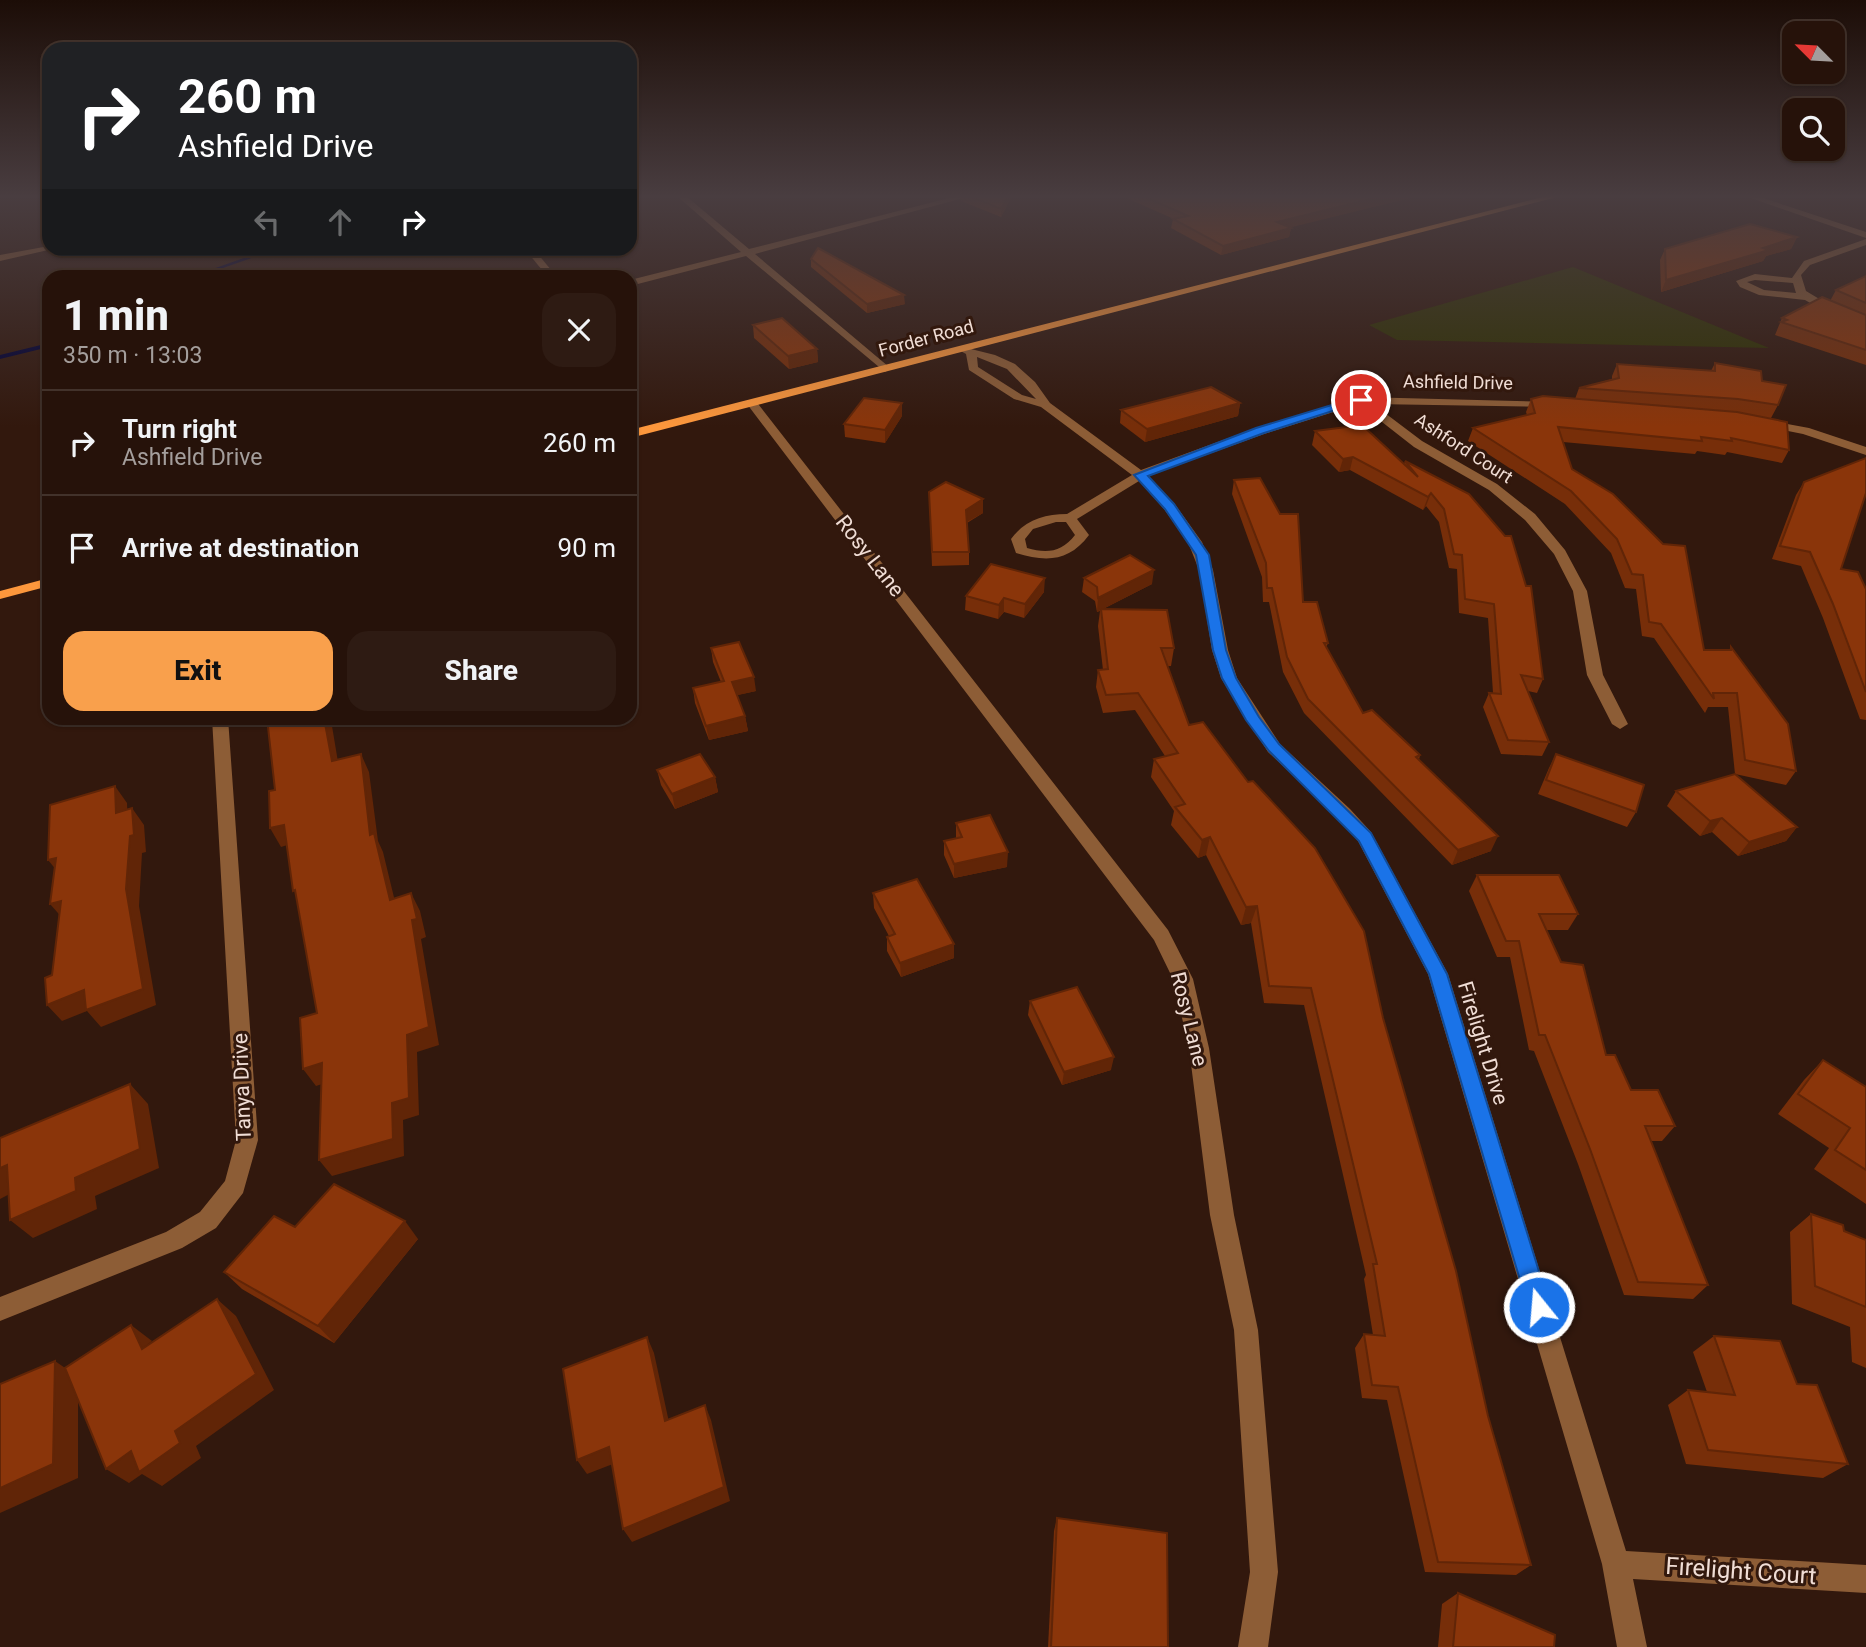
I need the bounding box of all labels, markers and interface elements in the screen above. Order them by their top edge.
north arrow [1782,21,1844,84]
map controls [1782,21,1845,161]
text: 260 m [178,68,317,125]
icon: right [63,70,154,161]
button: search [1782,98,1845,161]
text: Ashfield Drive [178,127,373,165]
icon: left [248,203,286,241]
icon: ahead [321,203,359,241]
icon: right [394,203,432,241]
text: 1 min [63,291,169,340]
button: close [542,293,616,367]
street label: Forder Road [876,315,976,361]
text: 350 m · 13:03 [63,342,202,369]
pin [1331,370,1391,430]
street label: Ashfield Drive [1403,371,1513,393]
icon: arrive [1342,381,1380,419]
street label: Ashford Court [1411,409,1517,487]
text: Turn right [122,414,237,444]
icon: right [63,424,101,462]
text: 260 m [543,428,616,458]
text: Ashfield Drive [122,444,262,471]
street label: Rosy Lane [831,511,909,601]
icon: arrive [63,529,101,567]
text: Arrive at destination [122,533,359,563]
text: 90 m [558,533,616,563]
button: Exit [63,631,333,711]
button: Share [347,631,616,711]
street label: Rosy Lane [1166,969,1212,1069]
street label: Firelight Drive [1453,978,1513,1108]
street label: Tanya Drive [228,1033,256,1141]
position arrow [1502,1270,1576,1344]
street label: Firelight Court [1665,1552,1817,1590]

